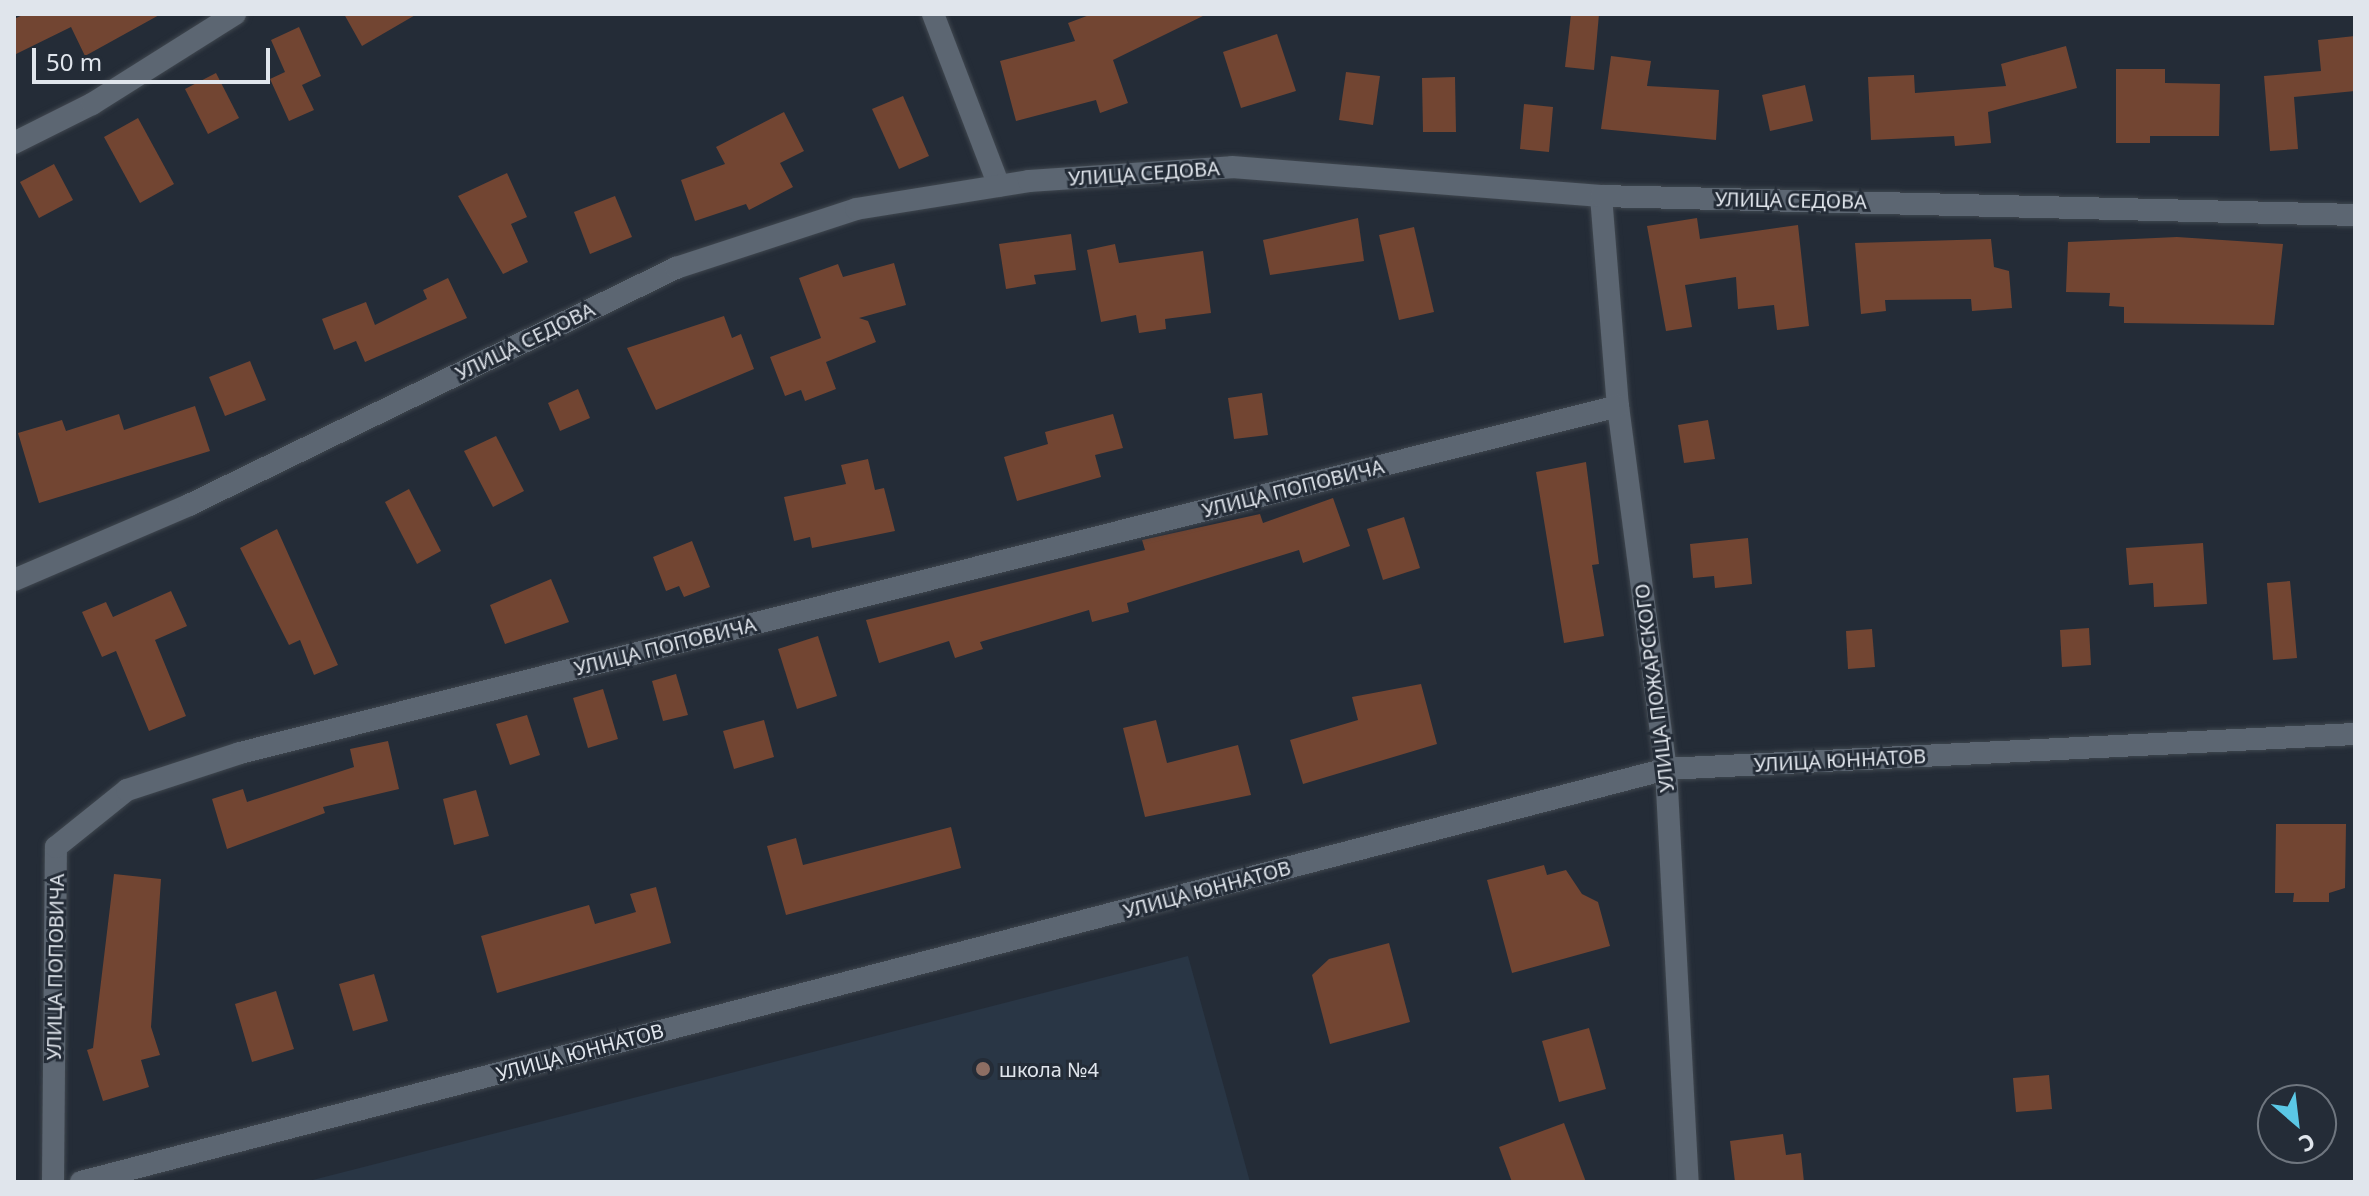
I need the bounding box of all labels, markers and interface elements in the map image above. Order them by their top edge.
scale bar [36,32,274,82]
text: 50 m [46,45,102,78]
street label: УЛИЦА СЕДОВА [1067,156,1221,190]
street label: УЛИЦА СЕДОВА [1715,187,1867,213]
street label: УЛИЦА СЕДОВА [452,297,598,385]
street label: УЛИЦА ПОПОВИЧА [1200,454,1386,522]
street label: УЛИЦА ПОЖАРСКОГО [1629,582,1679,794]
street label: УЛИЦА ПОПОВИЧА [572,612,758,680]
street label: УЛИЦА ЮННАТОВ [1753,744,1927,776]
street label: УЛИЦА ЮННАТОВ [1121,855,1293,923]
street label: УЛИЦА ПОПОВИЧА [41,874,69,1060]
street label: УЛИЦА ЮННАТОВ [494,1018,666,1086]
place label: школа №4 [999,1057,1099,1081]
marker: школа №4 [974,1060,992,1078]
north arrow [2257,1084,2337,1164]
text: С [2294,1127,2321,1160]

